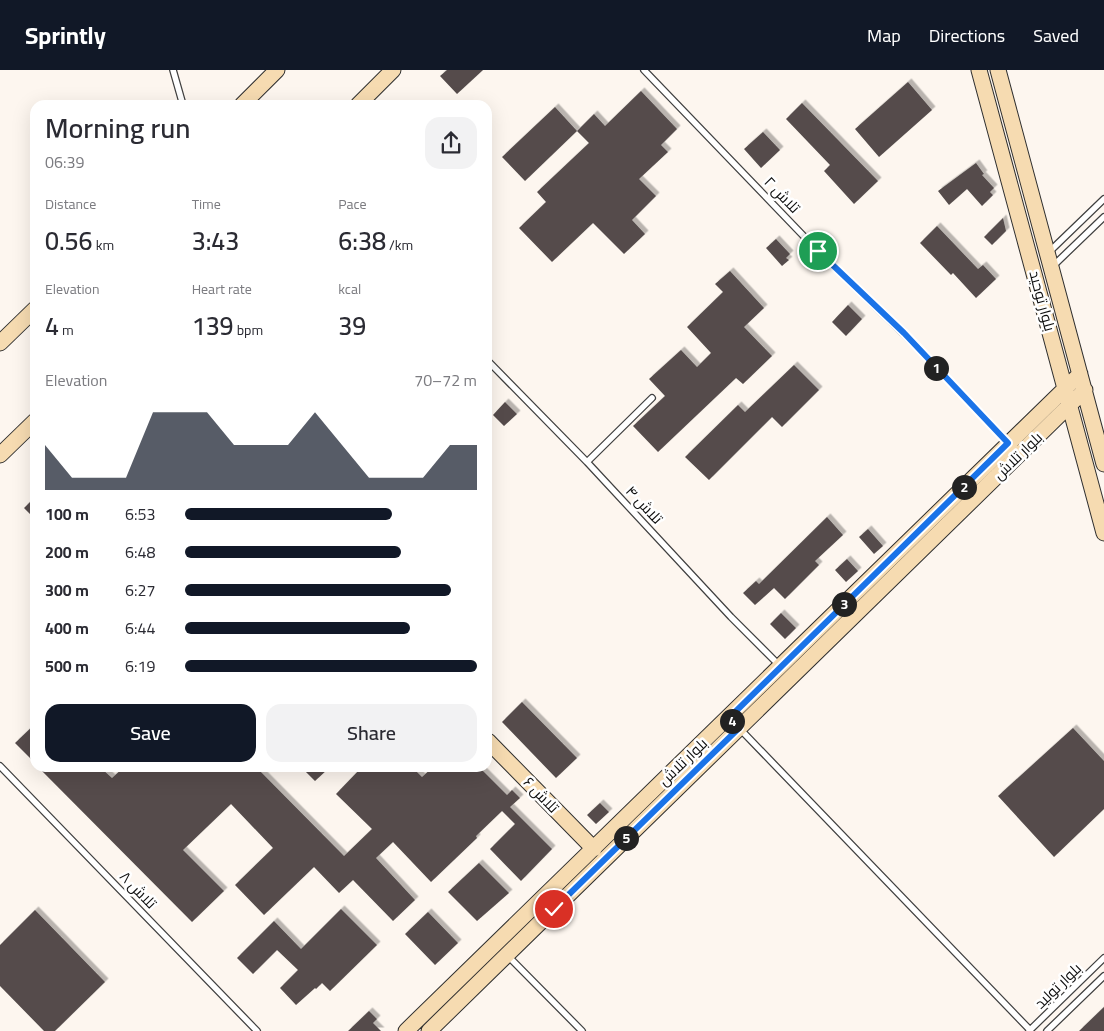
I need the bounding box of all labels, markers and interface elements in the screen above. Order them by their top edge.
text: Sprintly [25,13,106,58]
text: Map [867,19,901,52]
text: Directions [929,19,1005,52]
text: Saved [1033,19,1079,52]
text: Morning run [45,102,191,154]
button: share [425,117,477,169]
text: 06:39 [45,147,84,177]
street label: تلاش ۲ [757,169,808,220]
text: Distance [45,191,96,217]
text: Time [192,191,221,217]
text: Pace [338,191,367,217]
text: 0.56 [45,217,93,264]
text: 3:43 [192,217,239,264]
text: 6:38 [338,217,386,264]
pin [797,230,839,272]
text: km [93,232,114,258]
text: /km [386,232,413,258]
icon: arrive [804,237,832,265]
street label: بلوار توحید [1020,267,1065,335]
text: Elevation [45,276,100,302]
text: Heart rate [192,276,252,302]
text: kcal [338,276,361,302]
text: 4 [45,302,59,349]
text: 139 [192,302,234,349]
text: 39 [338,302,366,349]
text: m [59,317,74,343]
text: bpm [234,317,263,343]
text: 1 [933,355,940,381]
pin: 1 [924,356,948,380]
text: Elevation [45,365,107,395]
text: 70–72 m [414,365,477,395]
street label: بلوار تلاش [986,424,1050,487]
pin: 2 [952,474,976,500]
text: 2 [961,474,968,500]
street label: تلاش ۴ [618,478,670,531]
text: 100 m [45,499,89,529]
text: 6:53 [125,499,155,529]
text: 200 m [45,537,89,567]
text: 6:48 [125,537,155,567]
text: 300 m [45,575,89,605]
text: 6:27 [125,575,155,605]
text: 3 [841,591,848,617]
pin: 3 [832,592,856,616]
text: 400 m [45,613,89,643]
text: 6:44 [125,613,155,643]
text: 500 m [45,651,89,681]
text: 6:19 [125,651,155,681]
button: Save [45,704,256,762]
button: Share [266,704,477,762]
pin: 4 [720,708,744,734]
text: 4 [729,708,736,734]
street label: بلوار تلاش [651,730,715,793]
street label: تلاش ۶ [516,769,567,820]
text: 5 [623,825,630,851]
pin: 5 [614,826,638,850]
street label: تلاش ۸ [112,863,164,916]
pin [533,888,575,930]
icon: check [540,895,568,923]
street label: بلوار تولید [1027,955,1089,1016]

